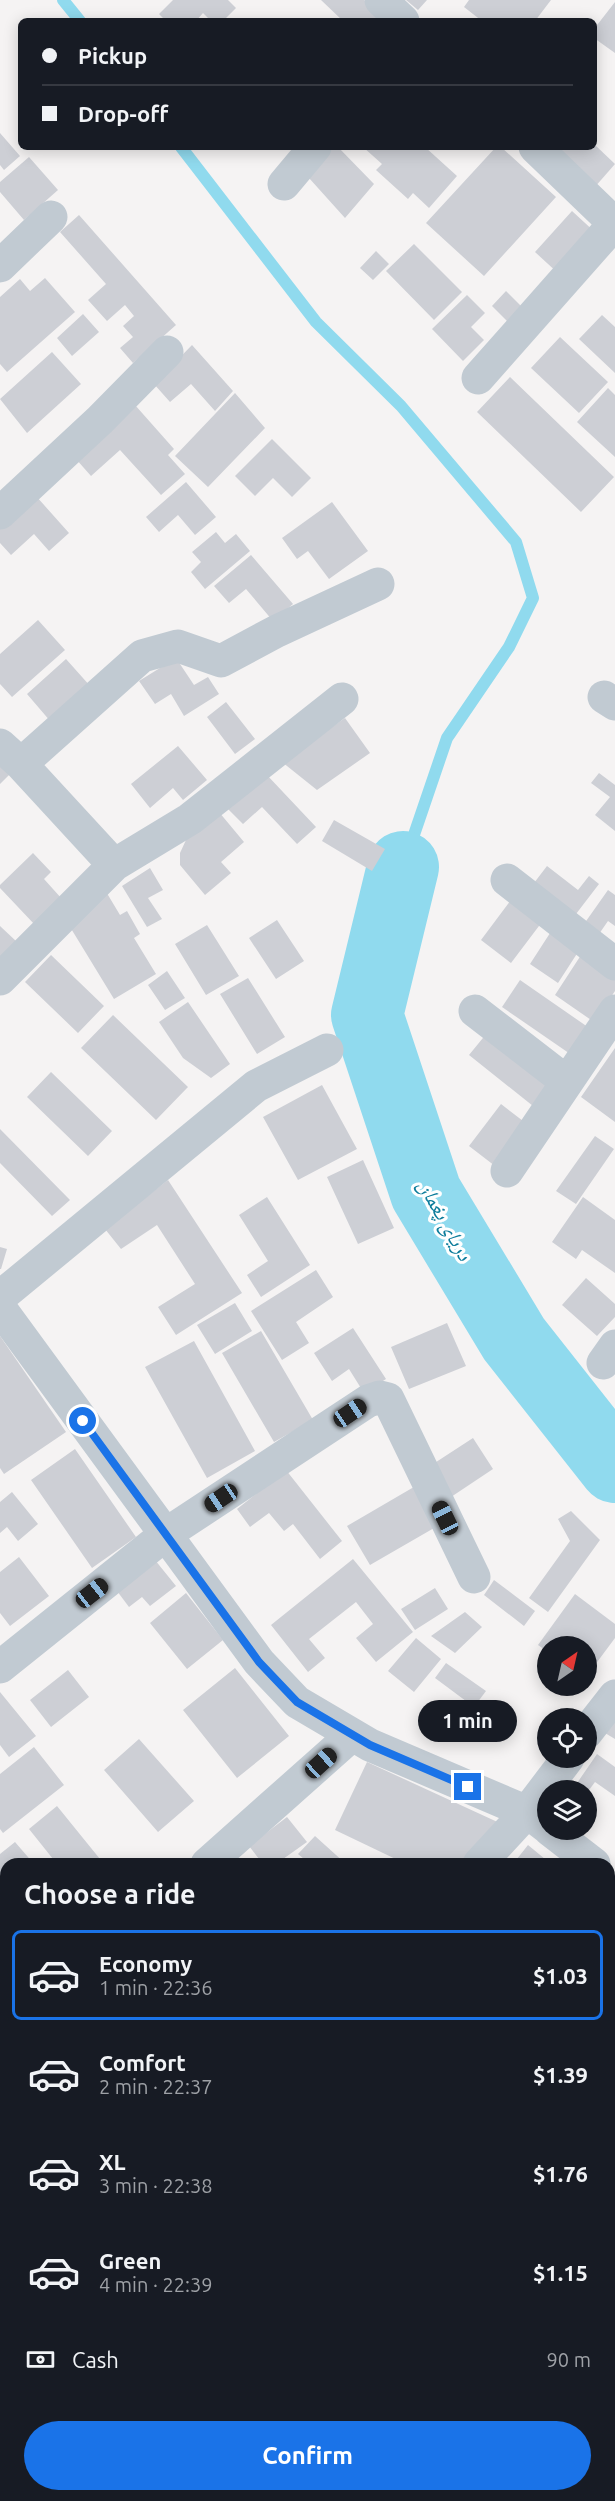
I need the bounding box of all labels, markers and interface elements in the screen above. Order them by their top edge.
text: Pickup [78,43,147,68]
text: Drop-off [78,101,168,126]
water label: دریای پغمان [412,1175,478,1266]
car [330,1395,370,1431]
route start [69,1407,96,1434]
car [201,1480,241,1516]
car [429,1498,461,1538]
car [72,1575,112,1611]
north arrow [537,1636,597,1696]
map controls [537,1636,597,1840]
callout: 1 min [418,1700,518,1742]
button: locate [537,1708,597,1768]
text: 1 min [442,1709,493,1732]
car [302,1744,340,1782]
route end [454,1773,481,1800]
button: layers [537,1780,597,1840]
text: Choose a ride [24,1879,196,1909]
icon: car [27,1948,81,2002]
text: Economy [99,1951,192,1976]
text: $1.03 [533,1963,588,1988]
text: 1 min · 22:36 [99,1976,213,1999]
icon: car [27,2047,81,2101]
text: Comfort [99,2050,186,2075]
text: $1.39 [533,2062,588,2087]
text: 2 min · 22:37 [99,2075,213,2098]
icon: car [27,2146,81,2200]
text: XL [99,2149,126,2174]
text: $1.76 [533,2161,588,2186]
text: 3 min · 22:38 [99,2174,213,2197]
icon: car [27,2245,81,2299]
text: Green [99,2248,161,2273]
text: $1.15 [533,2260,588,2285]
text: 4 min · 22:39 [99,2273,213,2296]
icon: cash [24,2343,57,2376]
text: Cash [72,2347,119,2372]
text: 90 m [547,2348,591,2371]
button: Confirm [24,2421,591,2490]

